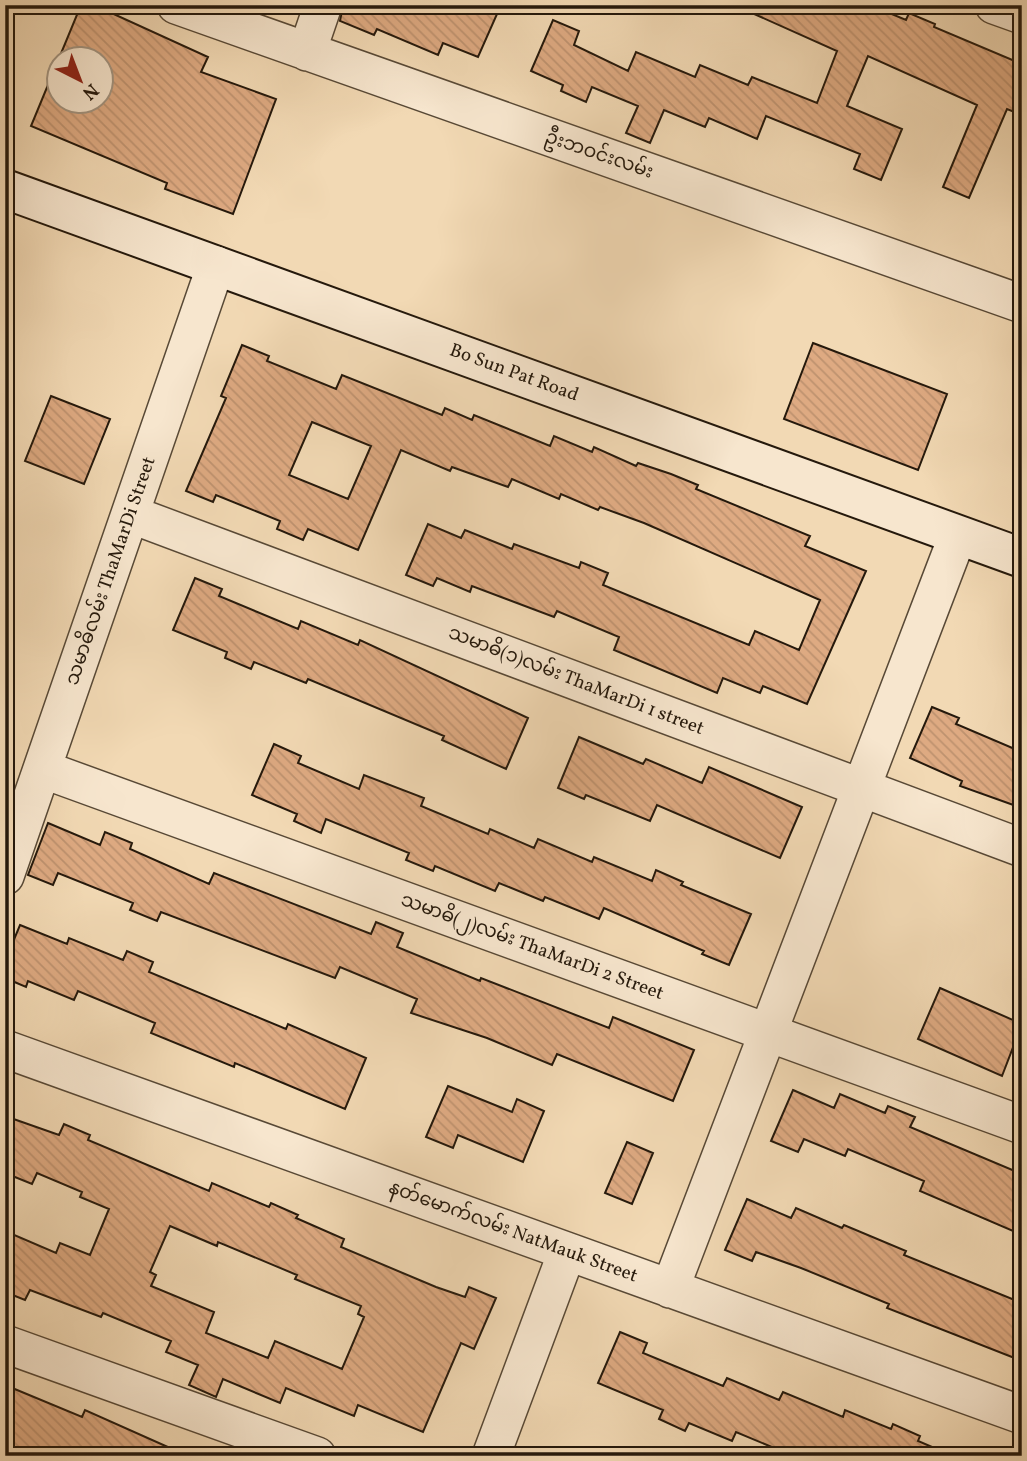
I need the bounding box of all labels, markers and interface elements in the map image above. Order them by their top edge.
north arrow [46,46,116,116]
text: N [76,77,104,106]
street label: ဦးဘဝင်းလမ်း [541,121,658,187]
street label: Bo Sun Pat Road [446,338,582,408]
street label: သမာဓိလမ်း ThaMarDi Street [57,452,162,689]
street label: သမာဓိ(၁)လမ်း ThaMarDi 1 street [444,617,709,742]
street label: သမာဓိ(၂)လမ်း ThaMarDi 2 Street [397,884,668,1008]
street label: နတ်မောက်လမ်း NatMauk Street [385,1172,642,1290]

